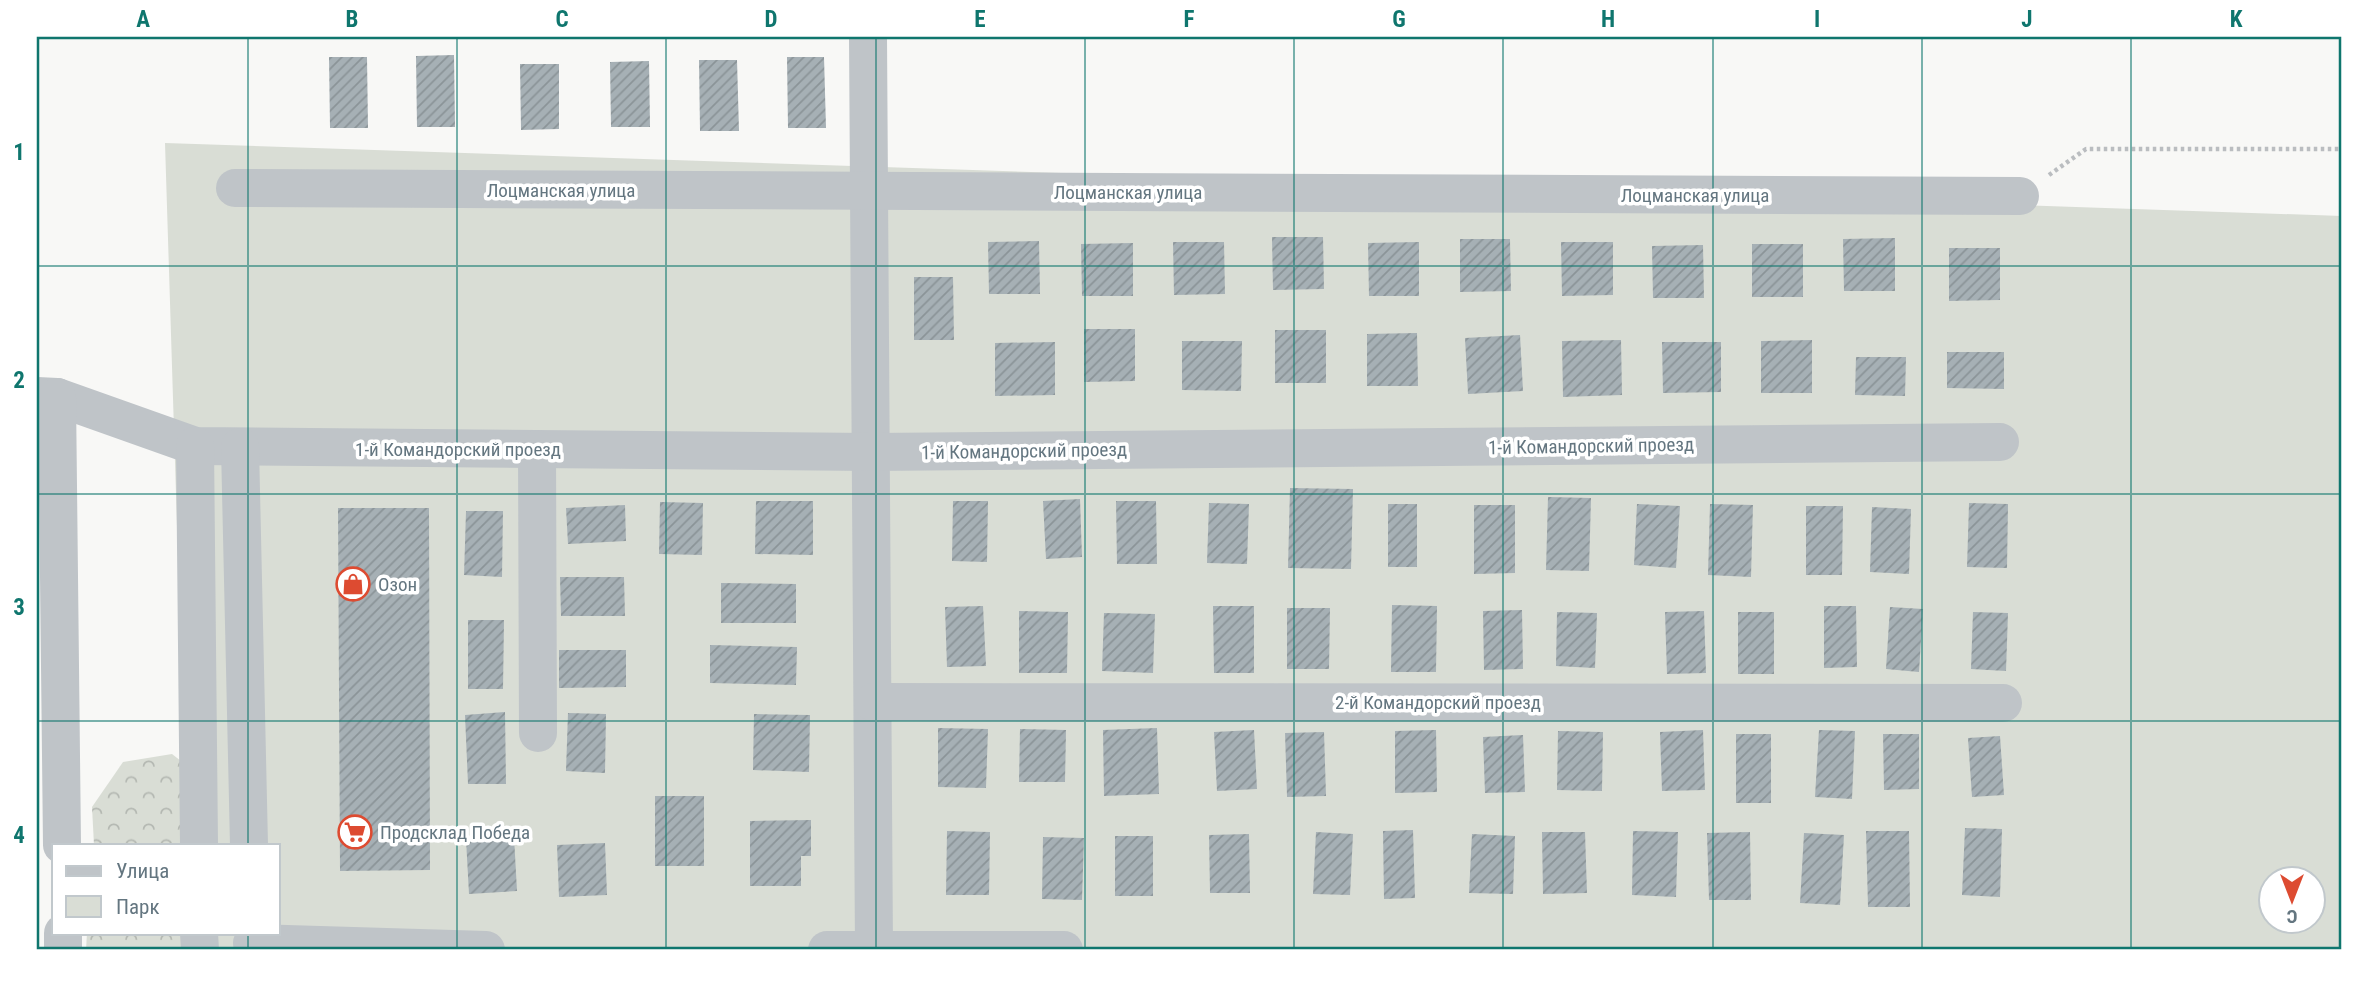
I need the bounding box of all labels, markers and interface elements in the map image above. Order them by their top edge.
text: A [136,6,150,33]
text: B [346,6,358,33]
text: C [555,6,569,33]
text: D [765,6,778,33]
text: E [974,6,986,33]
text: F [1184,6,1195,33]
text: G [1392,6,1406,33]
text: H [1601,6,1615,33]
text: I [1814,6,1820,33]
text: J [2021,6,2033,33]
text: K [2230,6,2243,33]
text: 1 [13,139,25,166]
street label: Лоцманская улица [487,179,635,202]
street label: Лоцманская улица [1054,181,1202,204]
street label: Лоцманская улица [1621,184,1769,207]
text: 2 [13,367,25,394]
street label: 1-й Командорский проезд [1488,433,1694,459]
street label: 1-й Командорский проезд [355,438,561,461]
street label: 1-й Командорский проезд [921,438,1127,464]
shop icon: Озон [334,565,372,603]
place label: Озон [378,573,417,596]
text: 3 [13,594,25,621]
street label: 2-й Командорский проезд [1335,691,1541,714]
supermarket icon: Продсклад Победа [336,813,374,851]
place label: Продсклад Победа [380,821,530,844]
text: 4 [13,822,25,849]
legend [52,844,280,934]
text: Улица [116,859,169,883]
north arrow [2256,864,2326,934]
text: Парк [116,895,160,919]
text: С [2286,905,2297,928]

